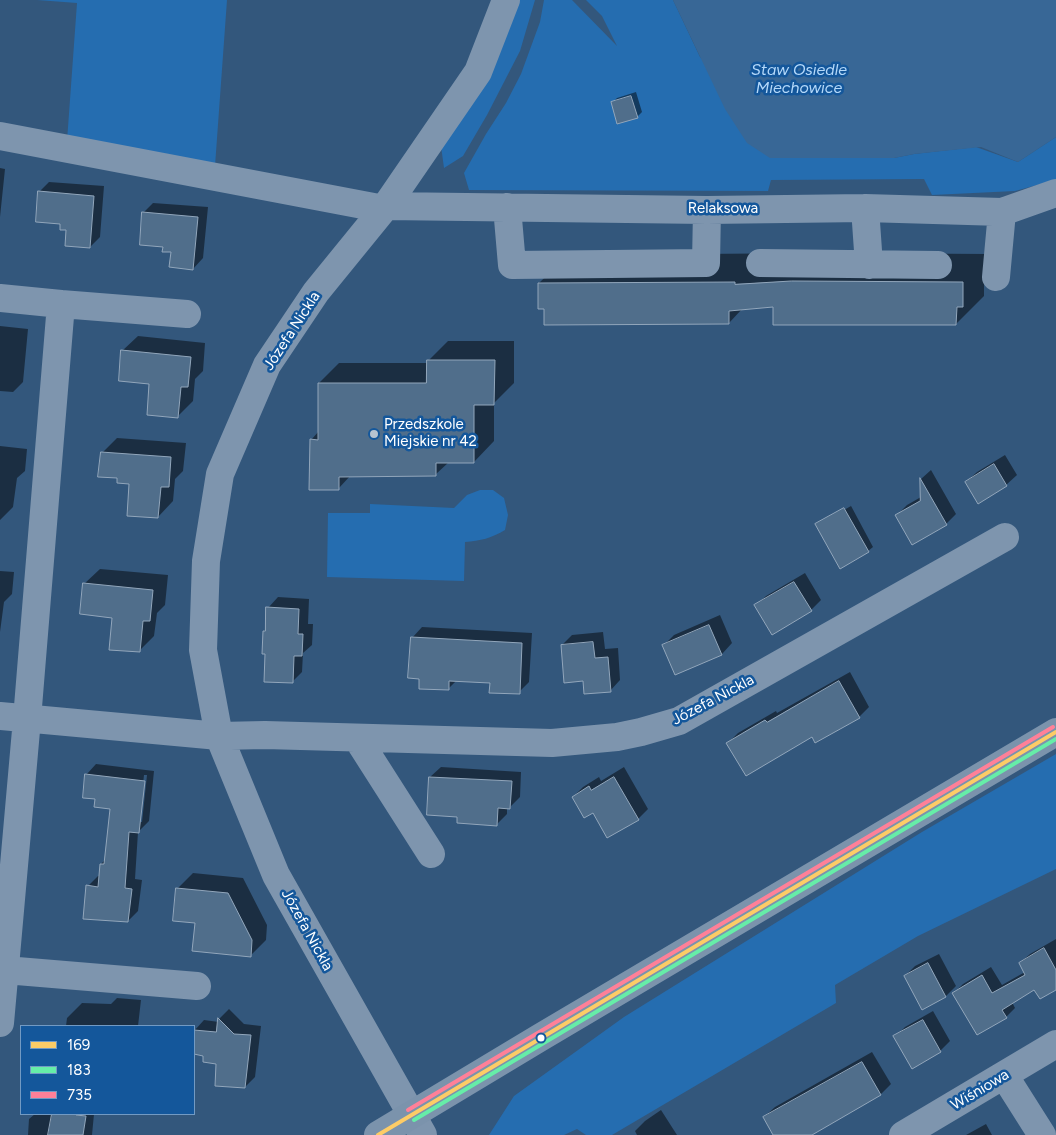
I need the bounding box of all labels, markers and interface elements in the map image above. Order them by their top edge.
water label: Staw Osiedle Miechowice [751,60,847,98]
street label: Relaksowa [688,200,758,218]
street label: Józefa Nickla [260,288,324,374]
place label: Przedszkole Miejskie nr 42 [384,416,477,451]
marker: Przedszkole Miejskie nr 42 [368,428,380,440]
street label: Józefa Nickla [669,671,757,729]
street label: Józefa Nickla [277,886,337,974]
legend [20,1025,195,1115]
unlabelled marker [536,1033,546,1043]
text: 169 [67,1036,90,1054]
text: 183 [67,1061,91,1079]
street label: Wiśniowa [948,1066,1012,1114]
text: 735 [67,1086,92,1104]

